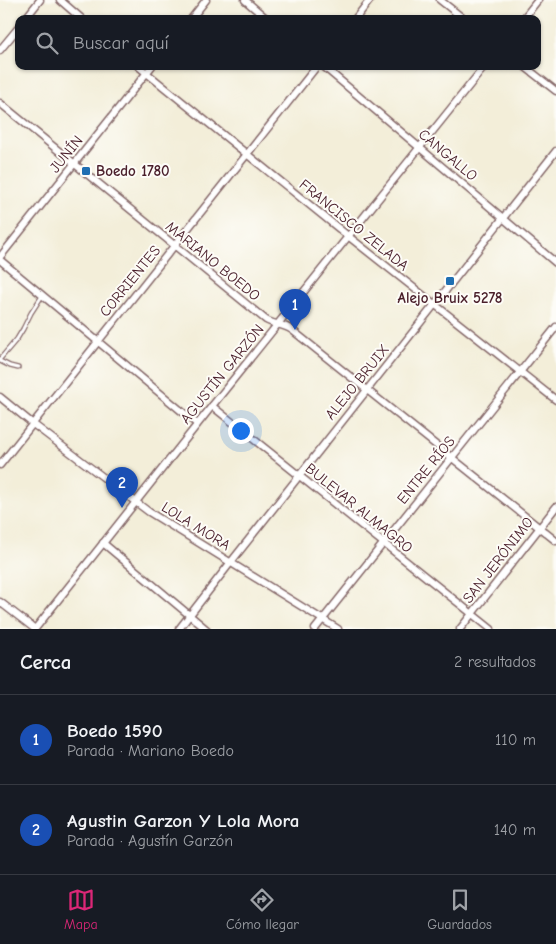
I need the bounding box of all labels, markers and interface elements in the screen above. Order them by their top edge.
search box [15,15,541,70]
icon: search [33,29,61,57]
text: Buscar aquí [73,32,169,54]
street label: CANGALLO [415,125,481,185]
street label: JUNÍN [45,131,86,176]
place label: Boedo 1780 [96,162,170,180]
marker: Boedo 1780 [80,165,92,177]
street label: FRANCISCO ZELADA [296,175,413,275]
street label: MARIANO BOEDO [162,217,264,305]
street label: CORRIENTES [96,242,164,320]
marker: Alejo Bruix 5278 [444,275,456,287]
pin: 1 [279,289,311,330]
place label: Alejo Bruix 5278 [398,289,502,307]
street label: AGUSTÍN GARZÓN [176,320,268,427]
street label: ALEJO BRUIX [321,341,393,423]
your location [228,418,254,444]
street label: ENTRE RÍOS [392,432,459,508]
street label: BULEVAR ALMAGRO [302,459,416,557]
pin: 2 [106,467,138,508]
street label: LOLA MORA [158,498,234,554]
street label: SAN JERÓNIMO [458,513,537,607]
text: Cerca [20,650,71,674]
text: 2 resultados [454,653,536,671]
text: Boedo 1590 [67,720,163,742]
text: 1 [33,731,39,749]
text: 110 m [495,731,536,749]
text: Parada · Mariano Boedo [67,742,234,760]
text: Agustin Garzon Y Lola Mora [67,810,299,832]
text: 2 [32,821,40,839]
text: 140 m [494,821,536,839]
text: Parada · Agustín Garzón [67,832,233,850]
tab: Mapa [64,886,98,933]
tab: Cómo llegar [226,886,299,933]
tab: Guardados [427,886,492,933]

